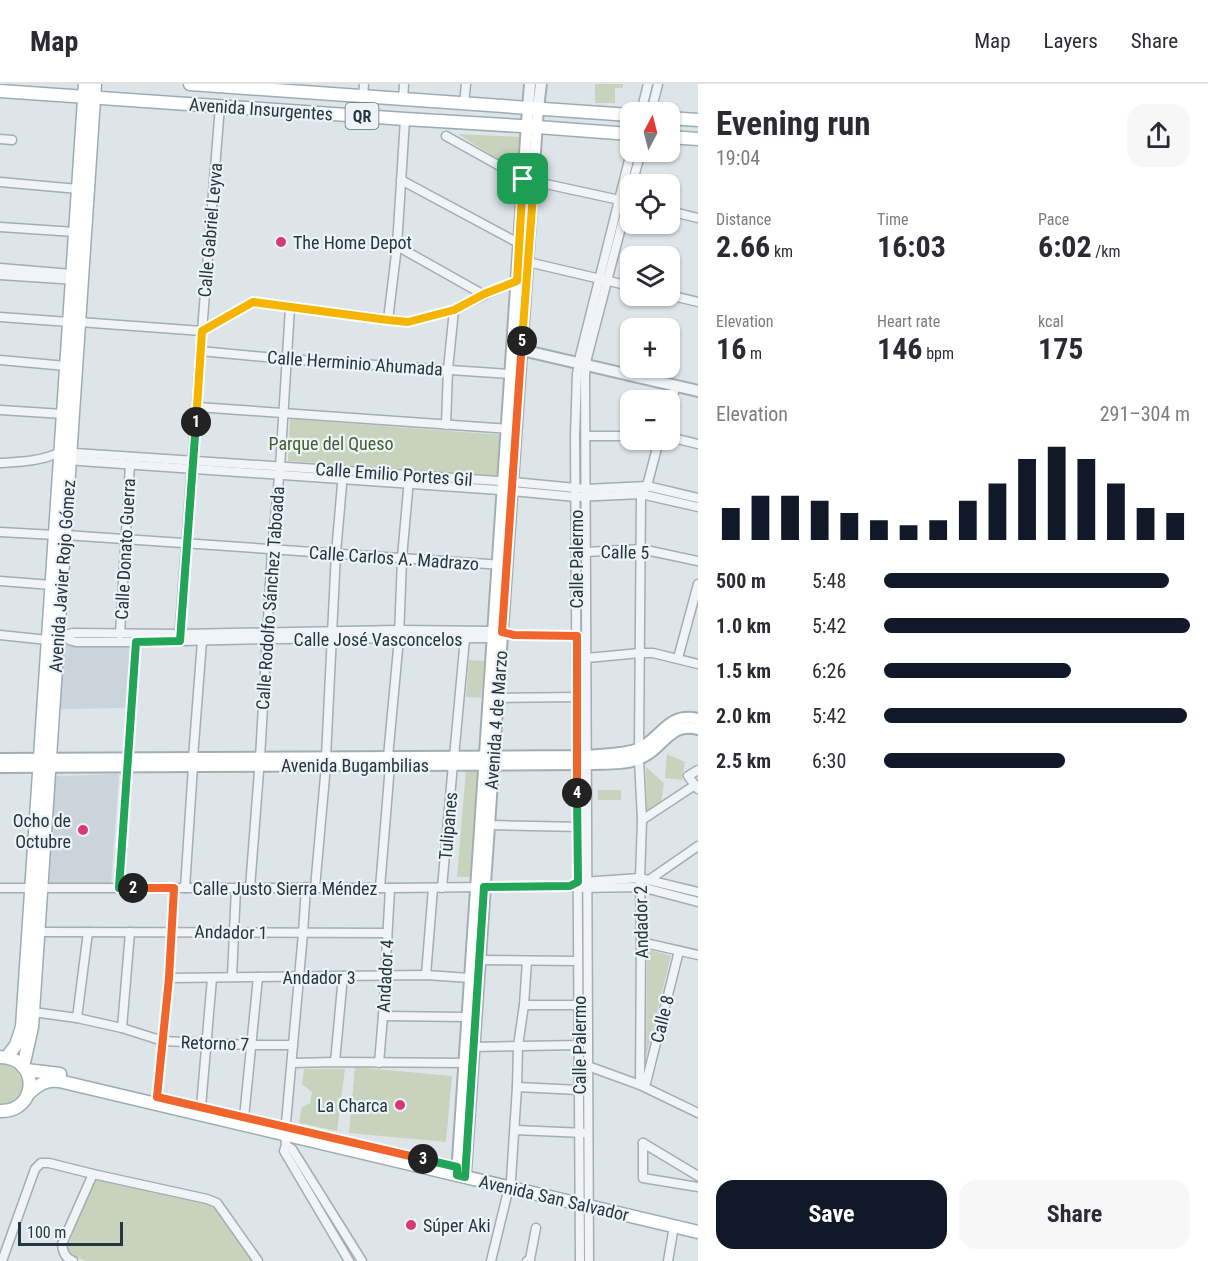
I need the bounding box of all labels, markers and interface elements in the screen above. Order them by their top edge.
text: Map [30,25,78,58]
text: Map [974,29,1011,53]
text: Layers [1044,29,1098,53]
text: Share [1131,29,1178,53]
street label: Avenida Insurgentes [188,94,334,124]
north arrow [620,102,680,162]
map controls [620,102,680,450]
road number: QR [346,103,378,129]
text: Evening run [716,104,871,143]
button: share [1127,104,1190,167]
text: 19:04 [716,146,760,170]
pin [497,153,548,204]
street label: Calle Gabriel Leyva [194,162,226,298]
icon: arrive [506,162,539,195]
button: locate [620,174,680,234]
text: Distance [716,210,771,229]
text: Time [877,210,909,229]
text: Pace [1038,210,1069,229]
text: 2.66 [716,229,770,264]
text: 16:03 [877,229,946,264]
text: 6:02 [1038,229,1092,264]
place label: The Home Depot [293,232,412,253]
marker: The Home Depot [274,235,288,249]
text: km [770,242,793,261]
text: /km [1092,242,1121,261]
button: layers [620,246,680,306]
text: Elevation [716,312,774,331]
text: Heart rate [877,312,940,331]
text: kcal [1038,312,1064,331]
button: + [620,318,680,378]
pin: 5 [507,326,537,356]
text: 5 [518,331,526,350]
text: 16 [716,331,746,366]
text: 146 [877,331,922,366]
text: 175 [1038,331,1083,366]
text: m [746,344,762,363]
text: bpm [922,344,954,363]
street label: Calle Herminio Ahumada [267,346,443,380]
button: − [620,390,680,450]
text: Elevation [716,402,788,426]
text: 291–304 m [1100,402,1190,426]
pin: 1 [181,407,211,437]
text: 1 [192,412,200,431]
park label: Parque del Queso [269,433,393,454]
street label: Calle Emilio Portes Gil [315,458,473,490]
street label: Calle Donato Guerra [111,478,139,620]
street label: Avenida Javier Rojo Gómez [45,479,79,673]
street label: Calle Rodolfo Sánchez Taboada [252,485,288,711]
street label: Calle Palermo [566,510,587,608]
street label: Calle 5 [601,541,650,563]
street label: Calle Carlos A. Madrazo [308,542,480,574]
text: 500 m [716,569,766,593]
text: 5:48 [812,569,846,593]
text: 1.0 km [716,614,771,638]
text: 5:42 [812,614,846,638]
street label: Calle José Vasconcelos [294,629,462,650]
street label: Avenida 4 de Marzo [481,650,511,790]
text: 1.5 km [716,659,771,683]
text: 6:26 [812,659,846,683]
text: 2.0 km [716,704,771,728]
text: 5:42 [812,704,846,728]
text: 2.5 km [716,749,771,773]
text: 6:30 [812,749,846,773]
street label: Avenida Bugambilias [281,755,429,776]
pin: 4 [562,778,592,808]
text: 4 [573,783,581,802]
street label: Tulipanes [435,791,461,861]
place label: Ocho de Octubre [13,810,71,852]
marker: Ocho de Octubre [76,823,90,837]
pin: 2 [118,873,148,903]
text: 2 [129,878,137,897]
street label: Calle Justo Sierra Méndez [193,878,378,899]
street label: Andador 2 [630,885,652,959]
street label: Andador 1 [194,921,268,943]
street label: Andador 4 [373,939,397,1013]
street label: Andador 3 [282,967,356,988]
street label: Calle 8 [646,993,678,1045]
street label: Calle Palermo [569,996,590,1094]
street label: Retorno 7 [180,1031,250,1055]
place label: La Charca [317,1095,388,1116]
marker: La Charca [393,1098,407,1112]
pin: 3 [408,1144,438,1174]
text: 3 [419,1149,427,1168]
street label: Avenida San Salvador [477,1171,631,1226]
button: Save [716,1180,947,1249]
button: Share [959,1180,1190,1249]
place label: Súper Aki [423,1215,491,1236]
marker: Súper Aki [404,1218,418,1232]
scale bar [18,1219,123,1246]
text: 100 m [27,1223,66,1242]

